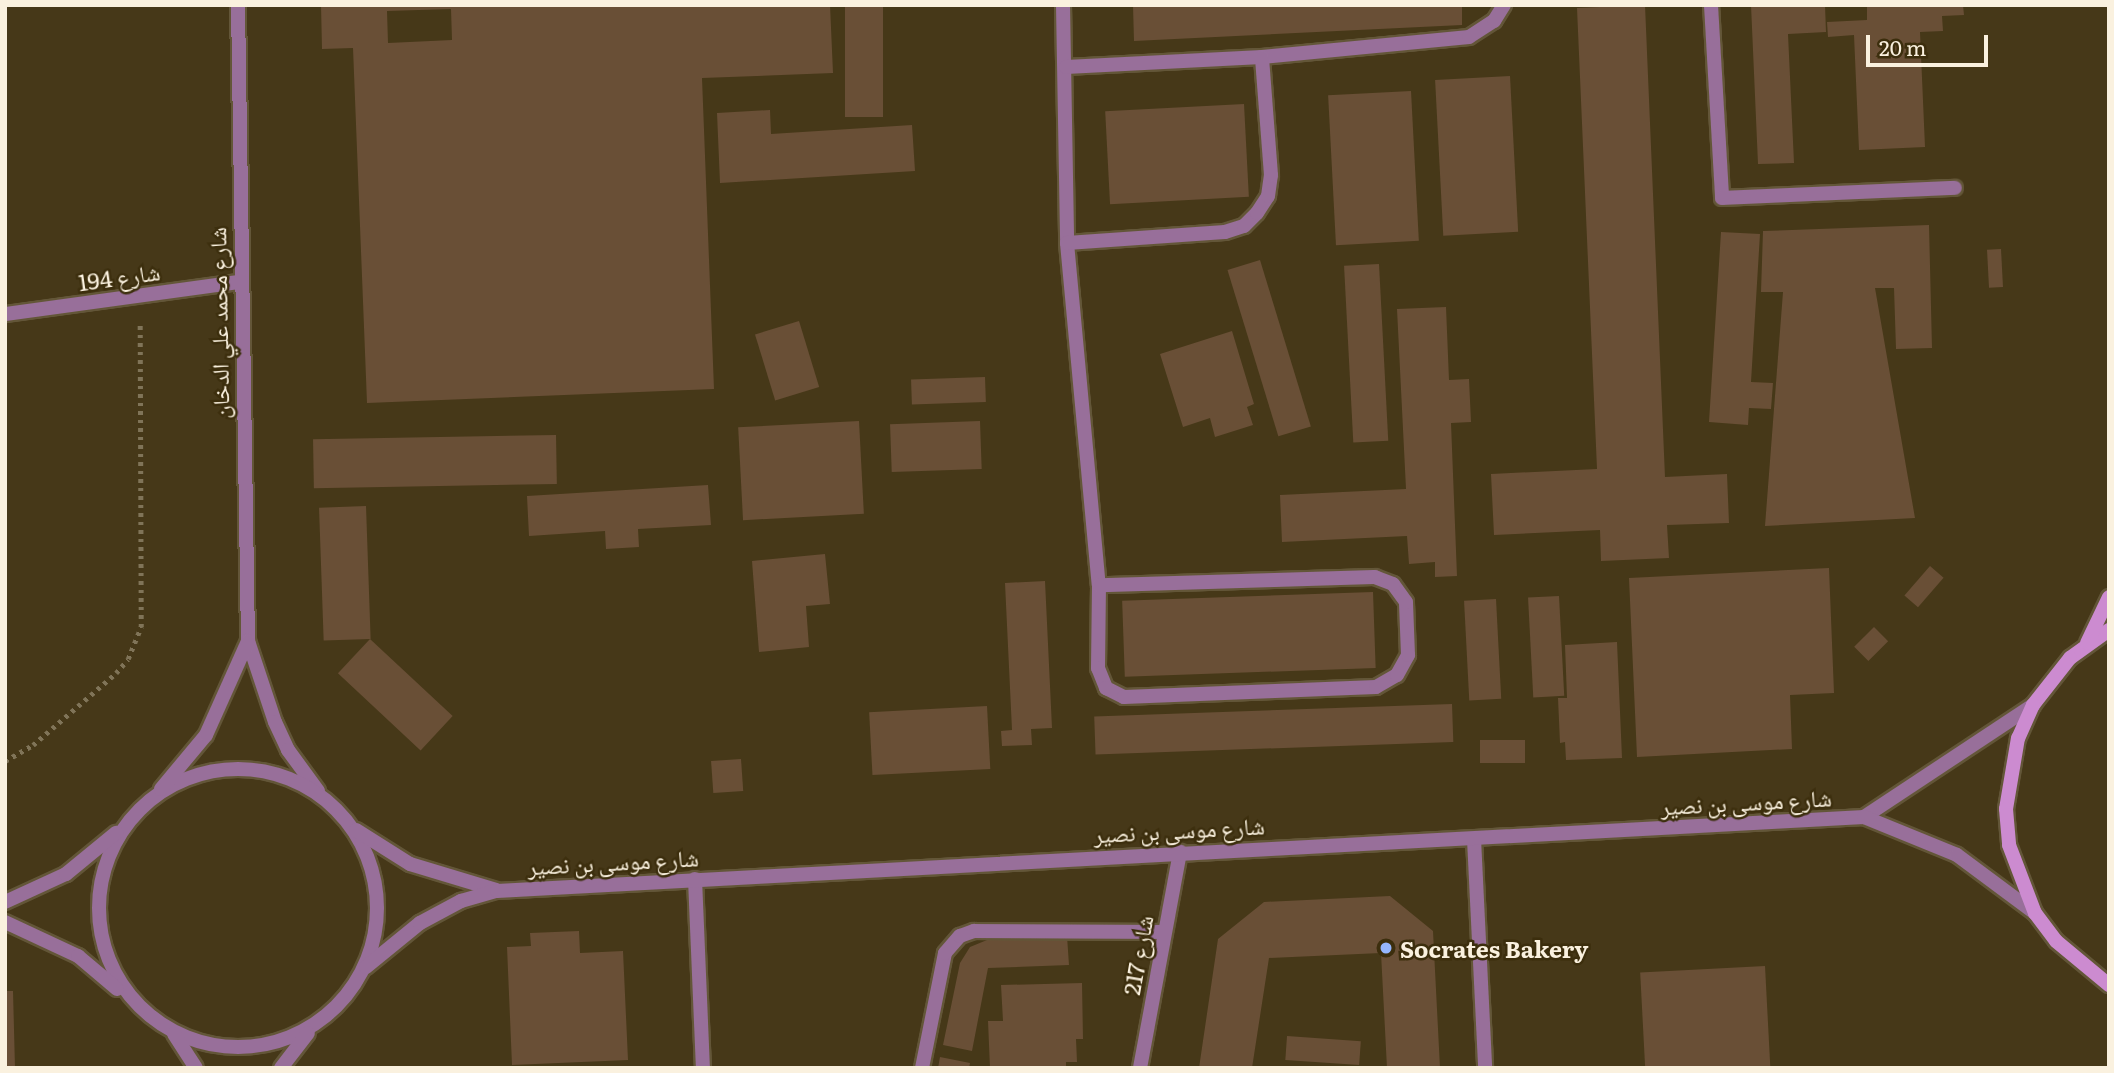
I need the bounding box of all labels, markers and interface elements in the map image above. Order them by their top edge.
scale bar [1869,21,1992,65]
text: 20 m [1879,31,1926,62]
street label: شارع محمد علي الدخان [203,227,233,419]
street label: شارع 194 [76,257,162,295]
street label: شارع موسى بن نصير [1660,783,1832,819]
street label: شارع موسى بن نصير [1093,811,1265,847]
street label: شارع موسى بن نصير [527,843,699,879]
street label: شارع 217 [1116,913,1158,997]
place label: Socrates Bakery [1400,934,1588,962]
marker: Socrates Bakery [1378,940,1394,956]

